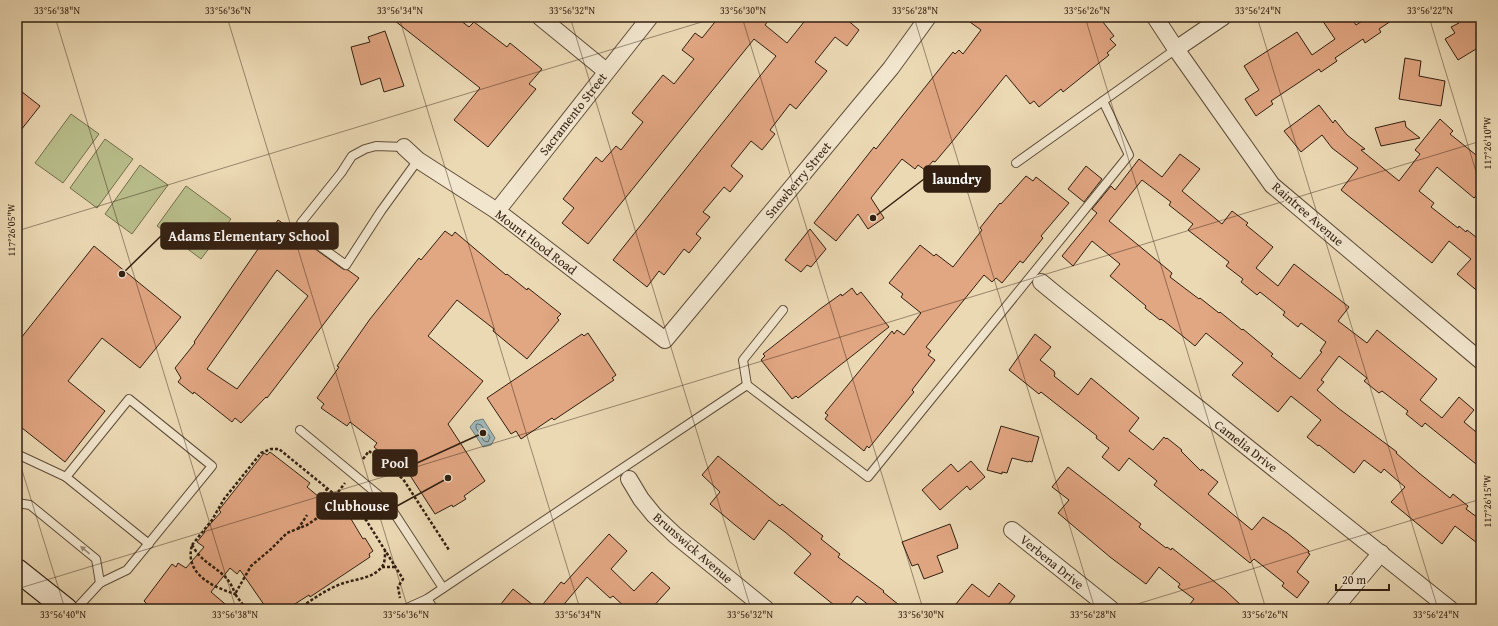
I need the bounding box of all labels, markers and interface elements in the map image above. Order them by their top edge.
text: 33°56'38"N [34,3,80,18]
text: 33°56'36"N [205,3,251,18]
text: 33°56'34"N [377,3,423,18]
text: 33°56'32"N [549,3,595,18]
text: 33°56'30"N [720,3,766,18]
text: 33°56'28"N [892,3,938,18]
text: 33°56'26"N [1064,3,1110,18]
text: 33°56'24"N [1235,3,1281,18]
text: 33°56'22"N [1407,3,1453,18]
street label: Sacramento Street [535,68,612,159]
text: 117°26'10"W [1480,116,1495,169]
street label: Snowberry Street [760,137,836,223]
callout: laundry [924,166,990,192]
text: laundry [932,169,983,189]
street label: Raintree Avenue [1268,178,1348,250]
text: 117°26'05"W [4,203,19,256]
street label: Mount Hood Road [491,205,581,279]
callout: Adams Elementary School [161,223,338,249]
text: Adams Elementary School [168,226,330,246]
street label: Camelia Drive [1210,415,1282,477]
callout: Pool [373,450,417,476]
text: Pool [381,453,409,473]
text: 117°26'15"W [1480,474,1495,527]
callout: Clubhouse [317,493,397,519]
text: Clubhouse [325,496,389,516]
street label: Brunswick Avenue [649,508,737,588]
street label: Verbena Drive [1016,530,1088,594]
one-way arrow [80,545,90,554]
scale bar [1336,566,1389,592]
text: 20 m [1342,571,1366,588]
text: 33°56'40"N [40,607,86,622]
text: 33°56'38"N [212,607,258,622]
text: 33°56'36"N [383,607,429,622]
text: 33°56'34"N [555,607,601,622]
text: 33°56'32"N [727,607,773,622]
text: 33°56'30"N [898,607,944,622]
text: 33°56'28"N [1070,607,1116,622]
text: 33°56'26"N [1242,607,1288,622]
text: 33°56'24"N [1413,607,1459,622]

